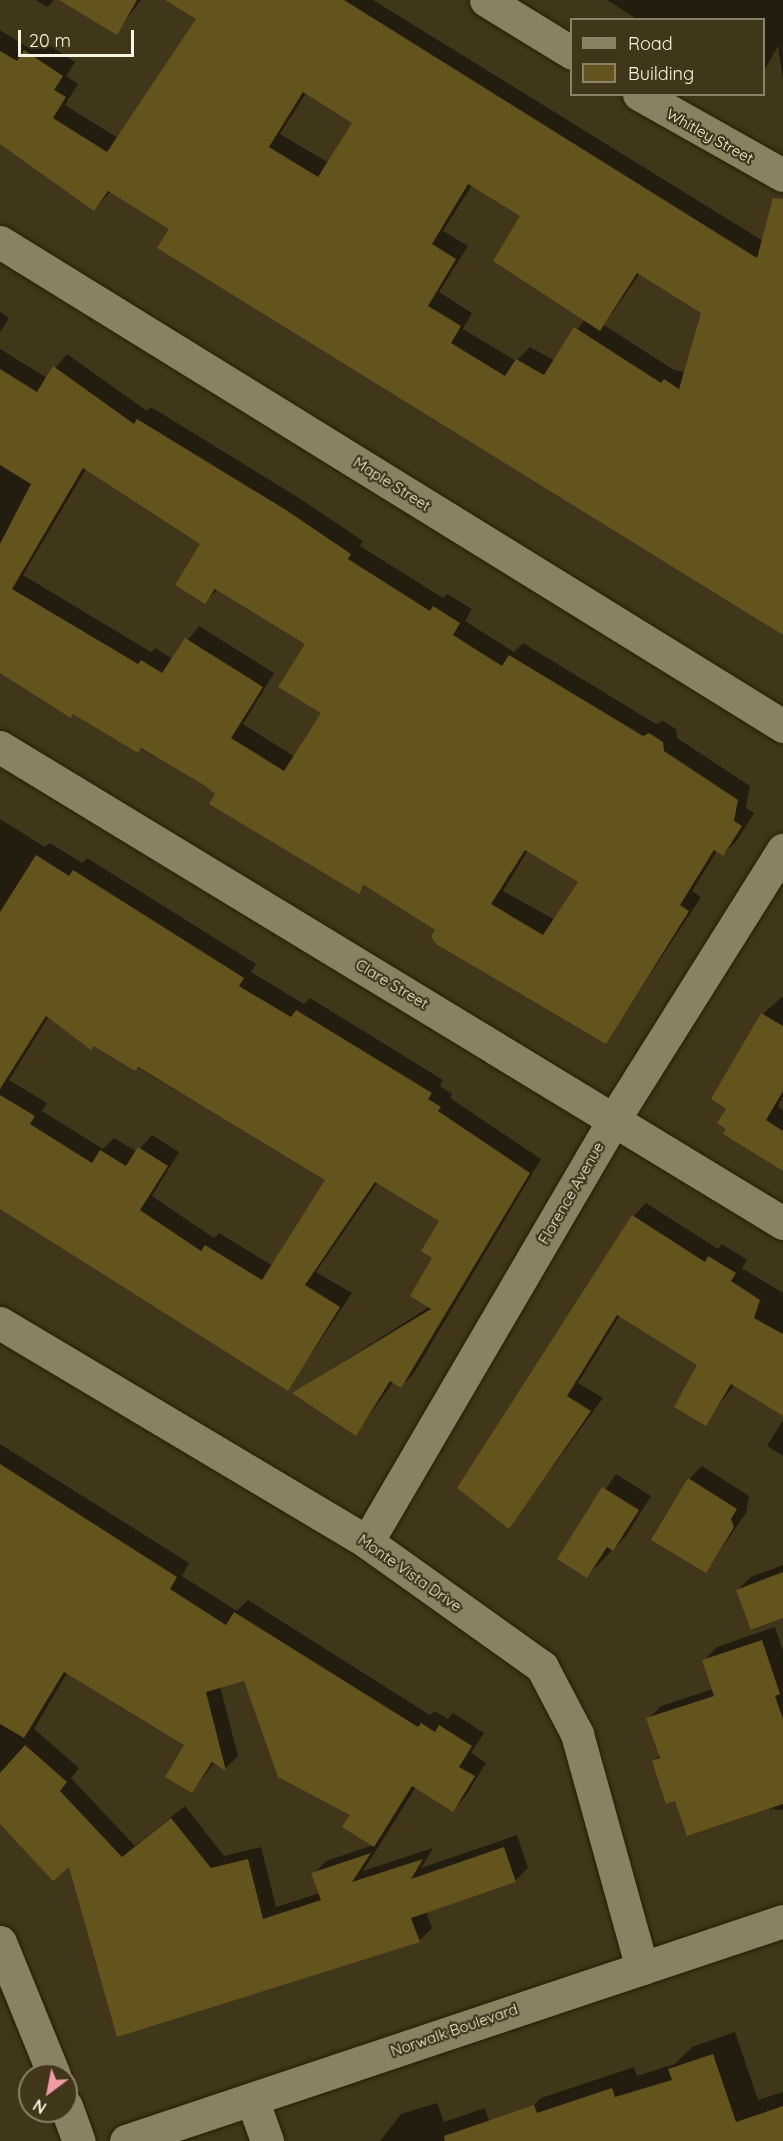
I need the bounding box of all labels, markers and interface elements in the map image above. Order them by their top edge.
scale bar [21,18,136,56]
legend [570,18,765,96]
text: 20 m [29,29,71,52]
text: Road [628,32,673,55]
text: Building [628,62,694,85]
street label: Whitley Street [663,105,757,167]
street label: Maple Street [350,453,434,515]
street label: Clare Street [353,955,431,1013]
street label: Florence Avenue [534,1139,608,1247]
street label: Monte Vista Drive [355,1531,465,1615]
street label: Norwalk Boulevard [388,2000,520,2060]
north arrow [18,2063,78,2123]
text: N [29,2095,50,2118]

